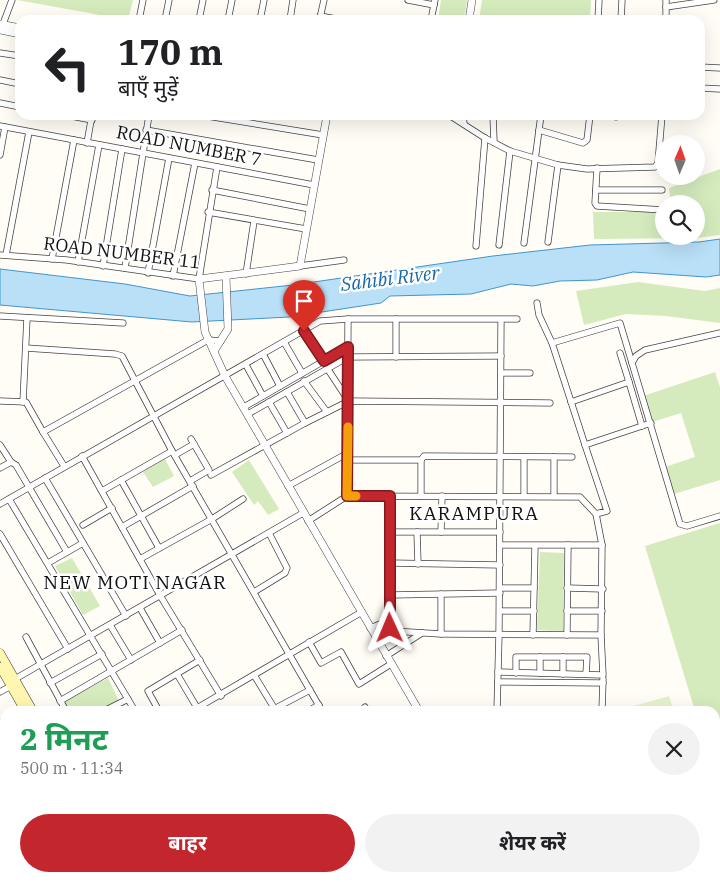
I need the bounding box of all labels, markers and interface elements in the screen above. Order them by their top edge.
text: 170 m [118,29,223,75]
icon: left [35,35,100,100]
text: बाएँ मुड़ें [118,73,178,102]
street label: ROAD NUMBER 7 [115,120,264,171]
north arrow [655,135,705,185]
map controls [655,135,705,245]
button: search [655,195,705,245]
street label: ROAD NUMBER 11 [42,231,202,274]
water label: Sahibi River [338,260,441,296]
pin [283,280,325,331]
icon: arrive [290,287,318,315]
district label: KARAMPURA [409,501,539,525]
district label: NEW MOTI NAGAR [43,570,227,594]
position arrow [363,601,415,653]
text: 2 मिनट [20,719,108,758]
button: close [648,723,700,775]
text: 500 m · 11:34 [20,758,123,778]
button: बाहर [20,814,355,872]
button: शेयर करें [365,814,700,872]

